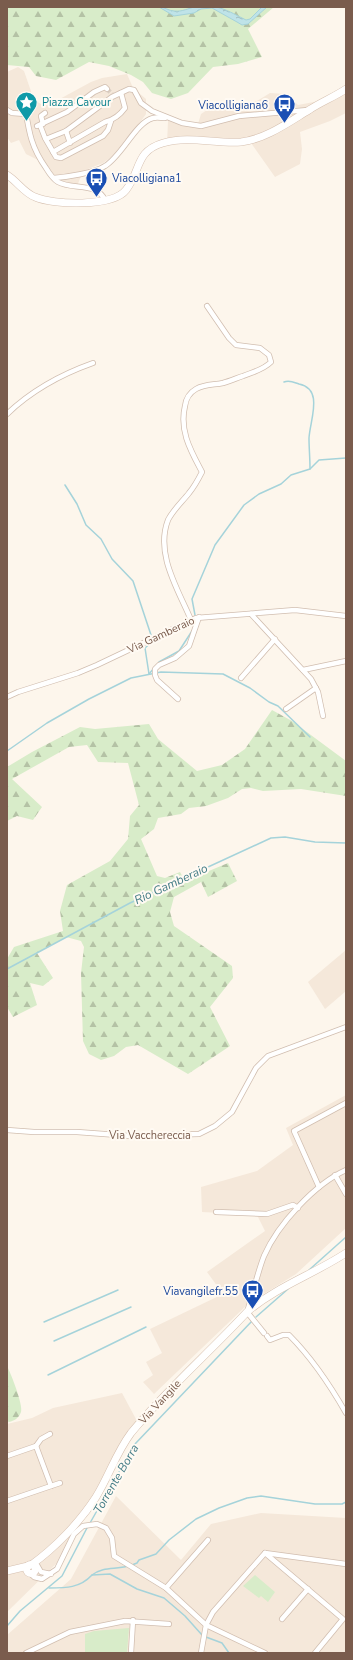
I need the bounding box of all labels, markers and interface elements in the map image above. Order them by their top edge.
place icon: Piazza Cavour [14,89,40,122]
bus stop icon: Viacolligiana6 [271,92,297,125]
place label: Piazza Cavour [42,95,111,110]
place label: Viacolligiana6 [197,98,268,113]
bus stop icon: Viacolligiana1 [83,165,109,198]
place label: Viacolligiana1 [111,171,182,186]
street label: Via Gamberaio [124,613,197,658]
water label: Rio Gamberaio [132,860,211,908]
street label: Via Vacchereccia [108,1128,191,1143]
bus stop icon: Viavangilefr.55 [240,1278,266,1311]
place label: Viavangilefr.55 [162,1284,238,1299]
street label: Via Vangile [135,1376,185,1428]
water label: Torrente Borra [90,1441,142,1517]

